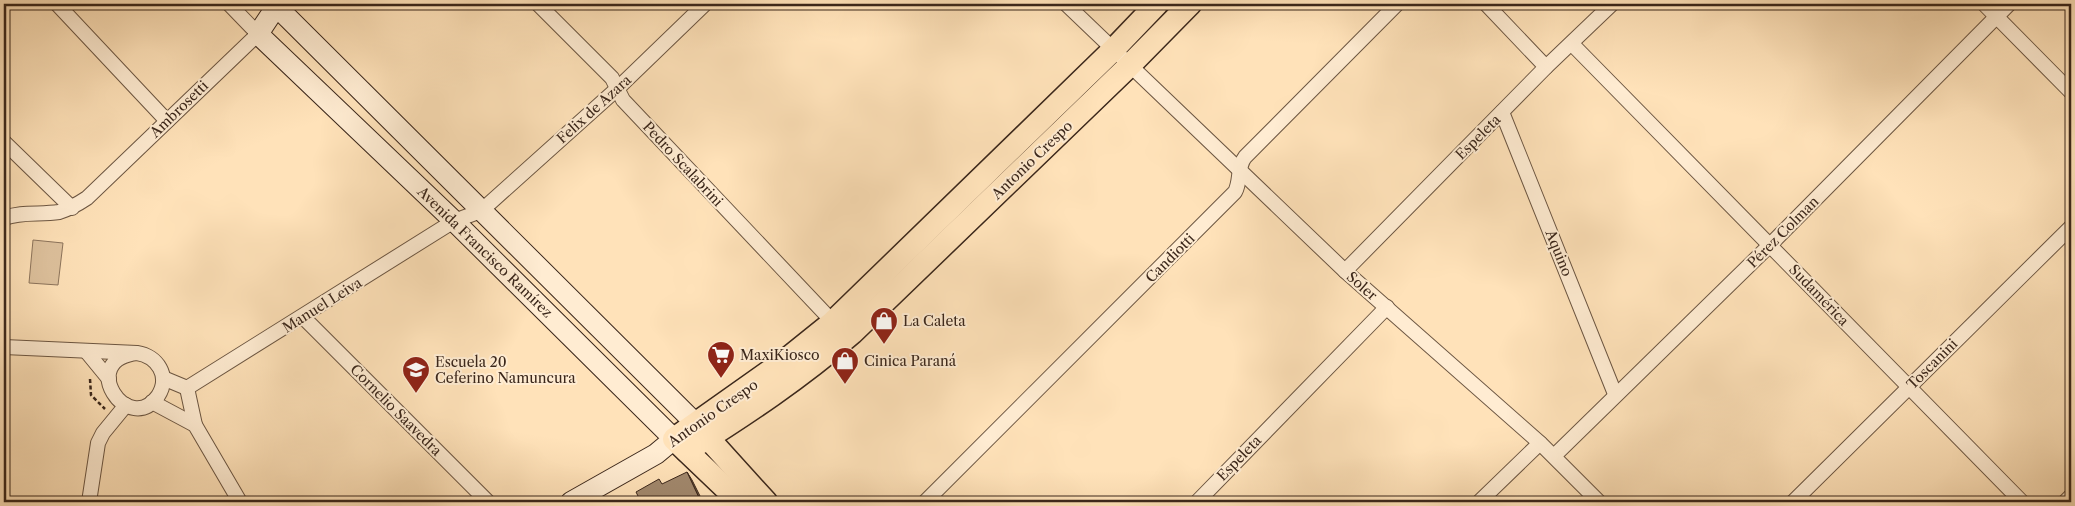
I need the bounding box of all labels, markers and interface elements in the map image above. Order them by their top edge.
street label: Felix de Azara [553,70,635,147]
street label: Ambrosetti [145,77,212,142]
street label: Espeleta [1452,110,1505,163]
street label: Antonio Crespo [987,117,1076,204]
street label: Pedro Scalabrini [639,118,727,210]
street label: Avenida Francisco Ramírez [413,182,556,321]
street label: Pérez Colman [1743,192,1823,272]
street label: Aquino [1541,226,1576,279]
street label: Candiotti [1142,230,1198,286]
street label: Sudamérica [1785,260,1853,330]
street label: Soler [1343,268,1381,304]
street label: Manuel Leiva [279,273,366,337]
shop icon: La Caleta [869,306,899,345]
place label: La Caleta [903,312,966,330]
street label: Toscanini [1903,335,1961,393]
supermarket icon: MaxiKiosco [706,340,736,379]
place label: MaxiKiosco [740,346,820,364]
shop icon: Cinica Paraná [830,346,860,385]
place label: Cinica Paraná [864,352,957,370]
place label: Escuela 20 Ceferino Namuncura [435,353,576,387]
school or university icon: Escuela 20 Ceferino Namuncura [401,355,431,394]
street label: Cornelio Saavedra [346,360,446,460]
street label: Antonio Crespo [664,375,761,451]
street label: Espeleta [1213,431,1266,485]

